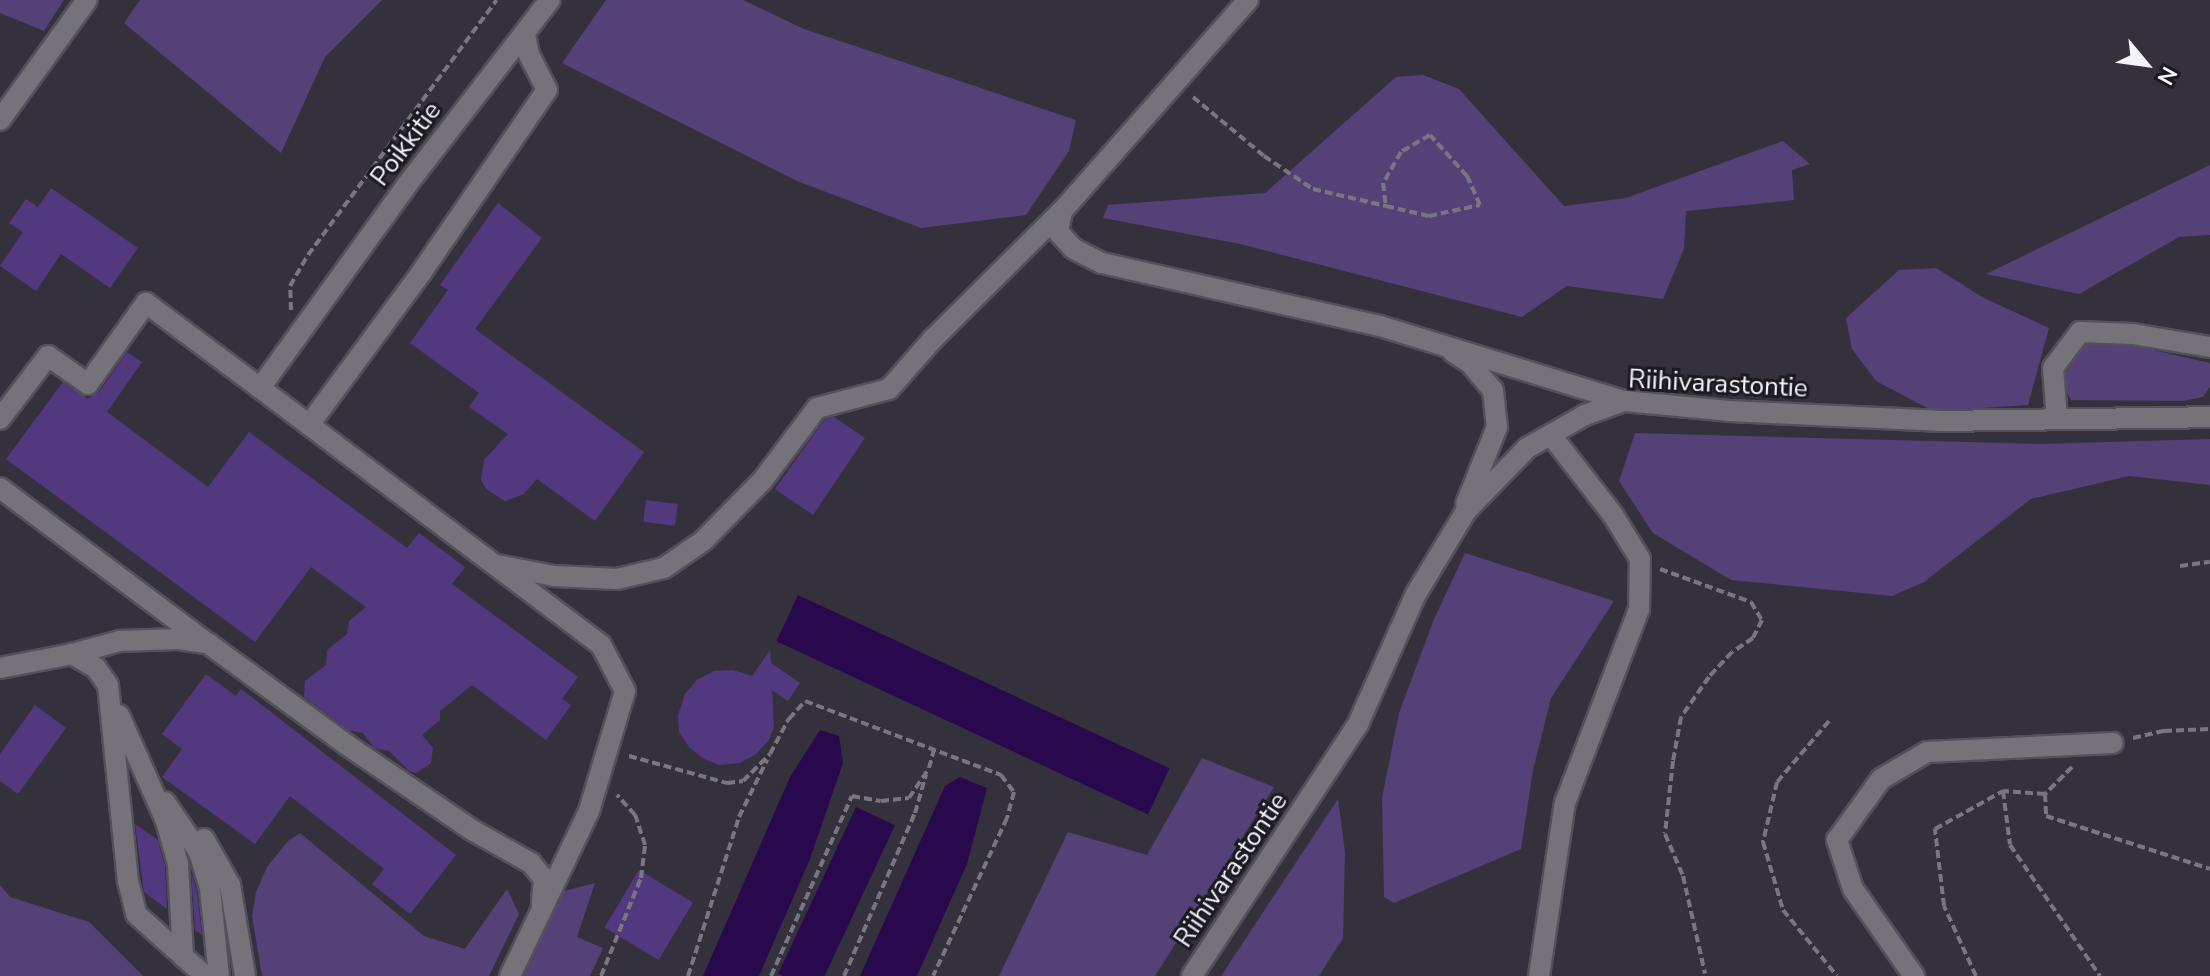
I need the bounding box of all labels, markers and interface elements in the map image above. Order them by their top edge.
north arrow [2106,24,2186,104]
text: N [2150,61,2184,90]
street label: Poikkitie [364,96,448,192]
street label: Riihivarastontie [1627,364,1809,404]
street label: Riihivarastontie [1168,787,1294,953]

